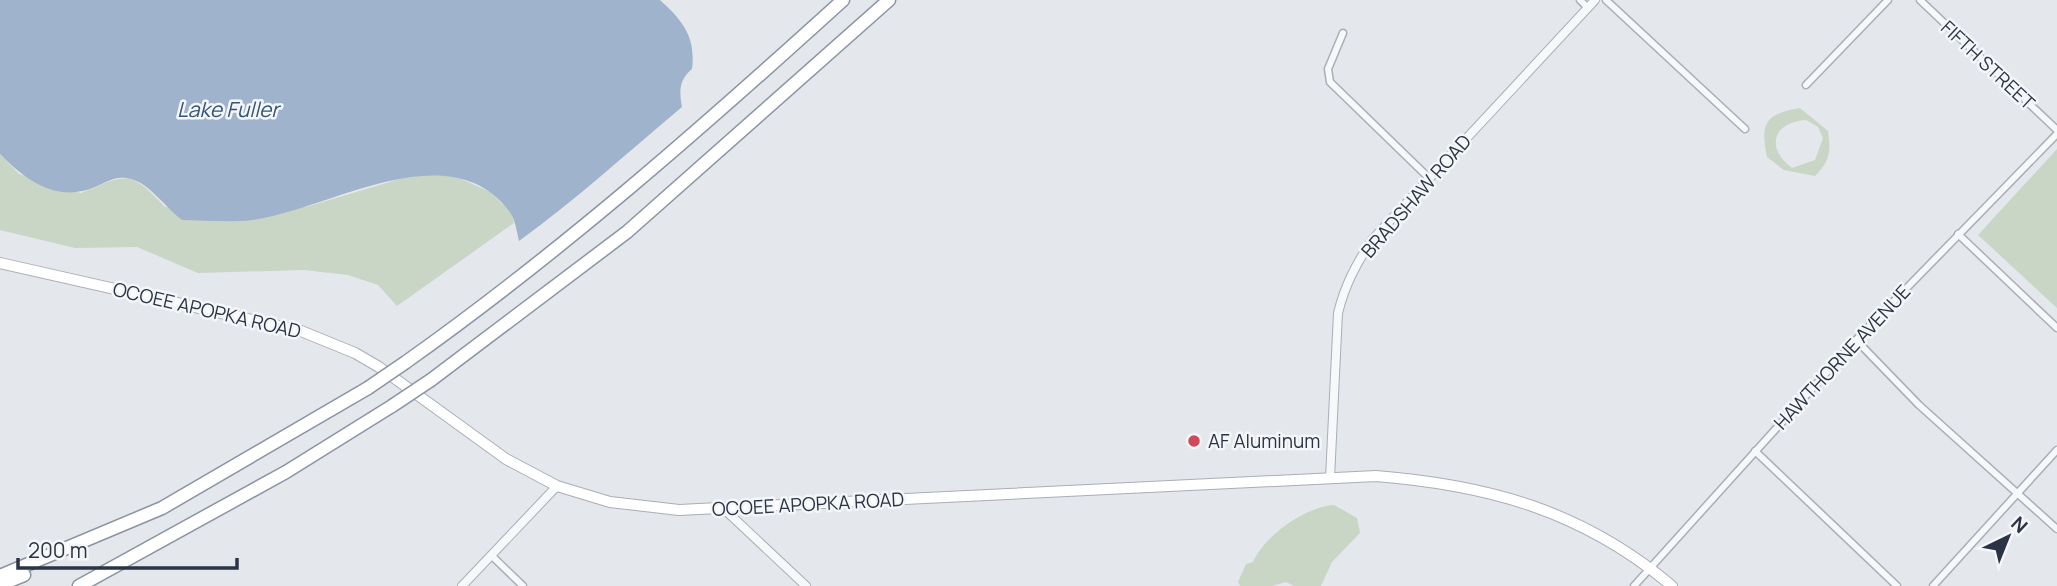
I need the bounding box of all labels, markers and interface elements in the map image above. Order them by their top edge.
street label: FIFTH STREET [1935,15,2041,116]
water label: Lake Fuller [177,95,281,123]
street label: BRADSHAW ROAD [1355,129,1477,263]
street label: OCOEE APOPKA ROAD [110,276,304,344]
street label: HAWTHORNE AVENUE [1768,279,1916,435]
place label: AF Aluminum [1208,428,1320,454]
marker: AF Aluminum [1186,433,1202,449]
street label: OCOEE APOPKA ROAD [711,486,905,522]
north arrow [1973,502,2043,572]
text: N [2006,510,2033,539]
scale bar [18,526,236,570]
text: 200 m [28,536,88,564]

